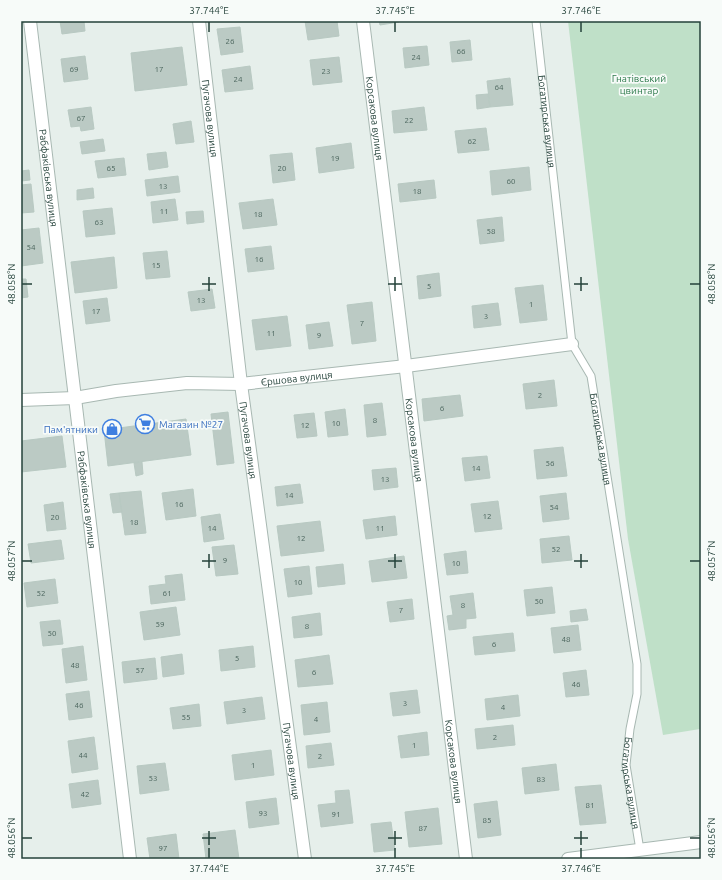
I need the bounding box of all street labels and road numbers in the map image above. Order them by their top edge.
street label: Богатирська вулиця [537,75,558,168]
street label: Корсакова вулиця [364,76,386,161]
street label: Пугачова вулиця [200,79,220,158]
street label: Рабфаківська вулиця [37,128,60,227]
street label: Єршова вулиця [260,369,333,387]
street label: Богатирська вулиця [588,392,614,486]
street label: Корсакова вулиця [404,397,425,482]
street label: Пугачова вулиця [238,401,259,480]
street label: Рабфаківська вулиця [76,450,98,549]
street label: Корсакова вулиця [443,719,465,804]
street label: Пугачова вулиця [281,722,302,801]
street label: Богатирська вулиця [620,736,642,830]

